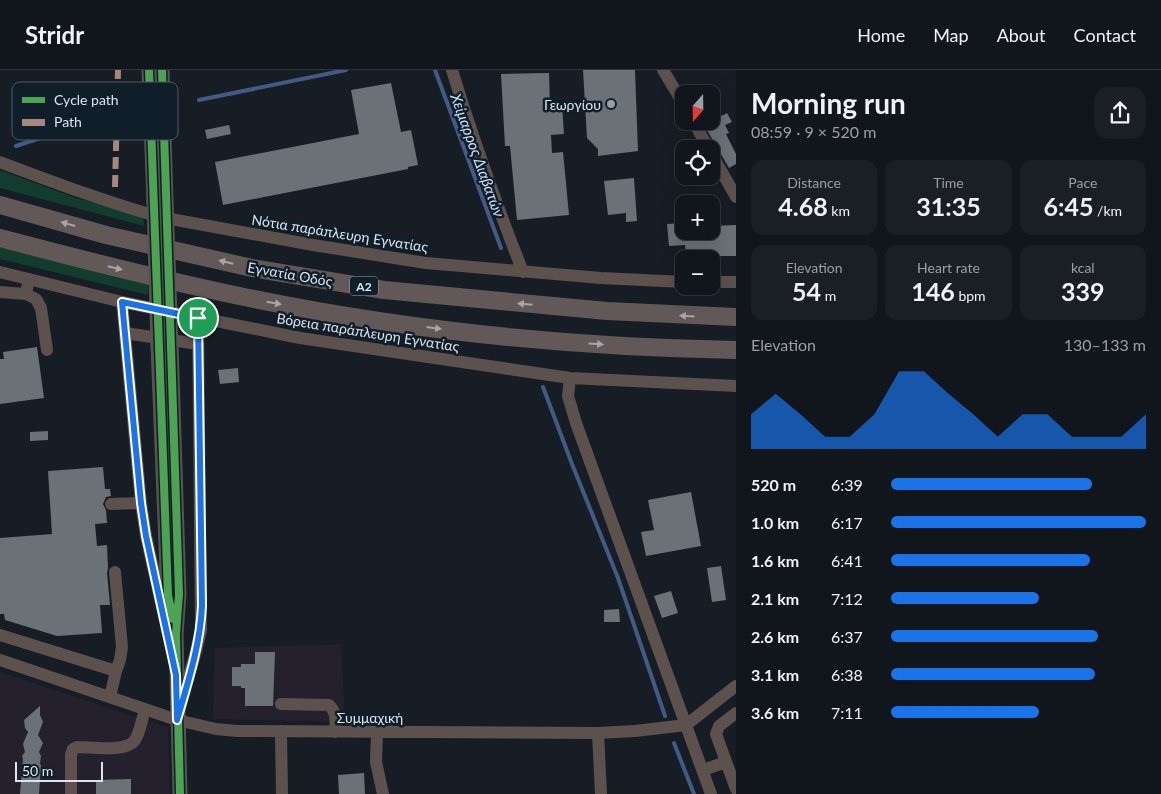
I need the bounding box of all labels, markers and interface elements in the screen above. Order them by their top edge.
text: Stridr [25,20,84,49]
text: Home [857,24,905,46]
text: Map [933,24,969,46]
text: About [997,24,1046,46]
text: Contact [1074,24,1136,46]
legend [12,82,178,140]
north arrow [675,85,720,130]
map controls [675,85,720,295]
text: Morning run [751,86,906,120]
button: share [1094,87,1146,139]
water label: Χείμαρρος Διαβατών [447,90,509,220]
text: Cycle path [54,91,119,108]
place label: Γεωργίου [544,96,601,113]
marker: Γεωργίου [605,98,617,110]
text: Path [54,113,82,130]
text: 08:59 · 9 × 520 m [751,122,876,141]
button: locate [675,140,720,185]
text: Distance [787,174,841,191]
text: Time [933,174,964,191]
text: Pace [1068,174,1097,191]
text: 4.68 [778,191,828,221]
text: 31:35 [916,191,981,221]
text: 6:45 [1044,191,1094,221]
button: + [675,195,720,240]
text: km [828,202,850,219]
text: /km [1094,202,1122,219]
street label: Νότια παράπλευρη Εγνατίας [251,211,430,255]
one-way arrow [60,220,75,228]
button: − [675,250,720,295]
one-way arrow [218,258,233,266]
street label: Εγνατία Οδός [246,258,334,290]
text: Elevation [786,259,843,276]
text: Heart rate [917,259,980,276]
text: kcal [1071,259,1095,276]
one-way arrow [107,264,123,272]
text: 54 [792,276,821,306]
text: 146 [911,276,955,306]
text: 339 [1061,276,1105,306]
road number: Α2 [350,277,378,296]
text: m [821,287,836,304]
text: bpm [955,287,986,304]
pin [177,297,219,339]
one-way arrow [266,299,282,307]
one-way arrow [517,300,533,308]
icon: arrive [184,304,212,332]
street label: Βόρεια παράπλευρη Εγνατίας [275,309,461,355]
one-way arrow [679,311,695,319]
one-way arrow [427,324,443,332]
text: Elevation [751,335,816,354]
text: 130–133 m [1064,335,1146,354]
one-way arrow [588,340,604,348]
text: 520 m [751,475,796,494]
text: 6:39 [831,475,863,494]
text: 1.0 km [751,513,799,532]
text: 6:17 [831,513,863,532]
text: 1.6 km [751,551,799,570]
text: 6:41 [831,551,863,570]
text: 2.1 km [751,589,799,608]
text: 7:12 [831,589,863,608]
text: 2.6 km [751,627,799,646]
text: 6:37 [831,627,863,646]
text: 3.1 km [751,665,799,684]
text: 6:38 [831,665,863,684]
text: 3.6 km [751,703,799,722]
text: 7:11 [831,703,863,722]
street label: Συμμαχική [337,709,403,726]
scale bar [15,759,102,782]
text: 50 m [22,762,53,779]

